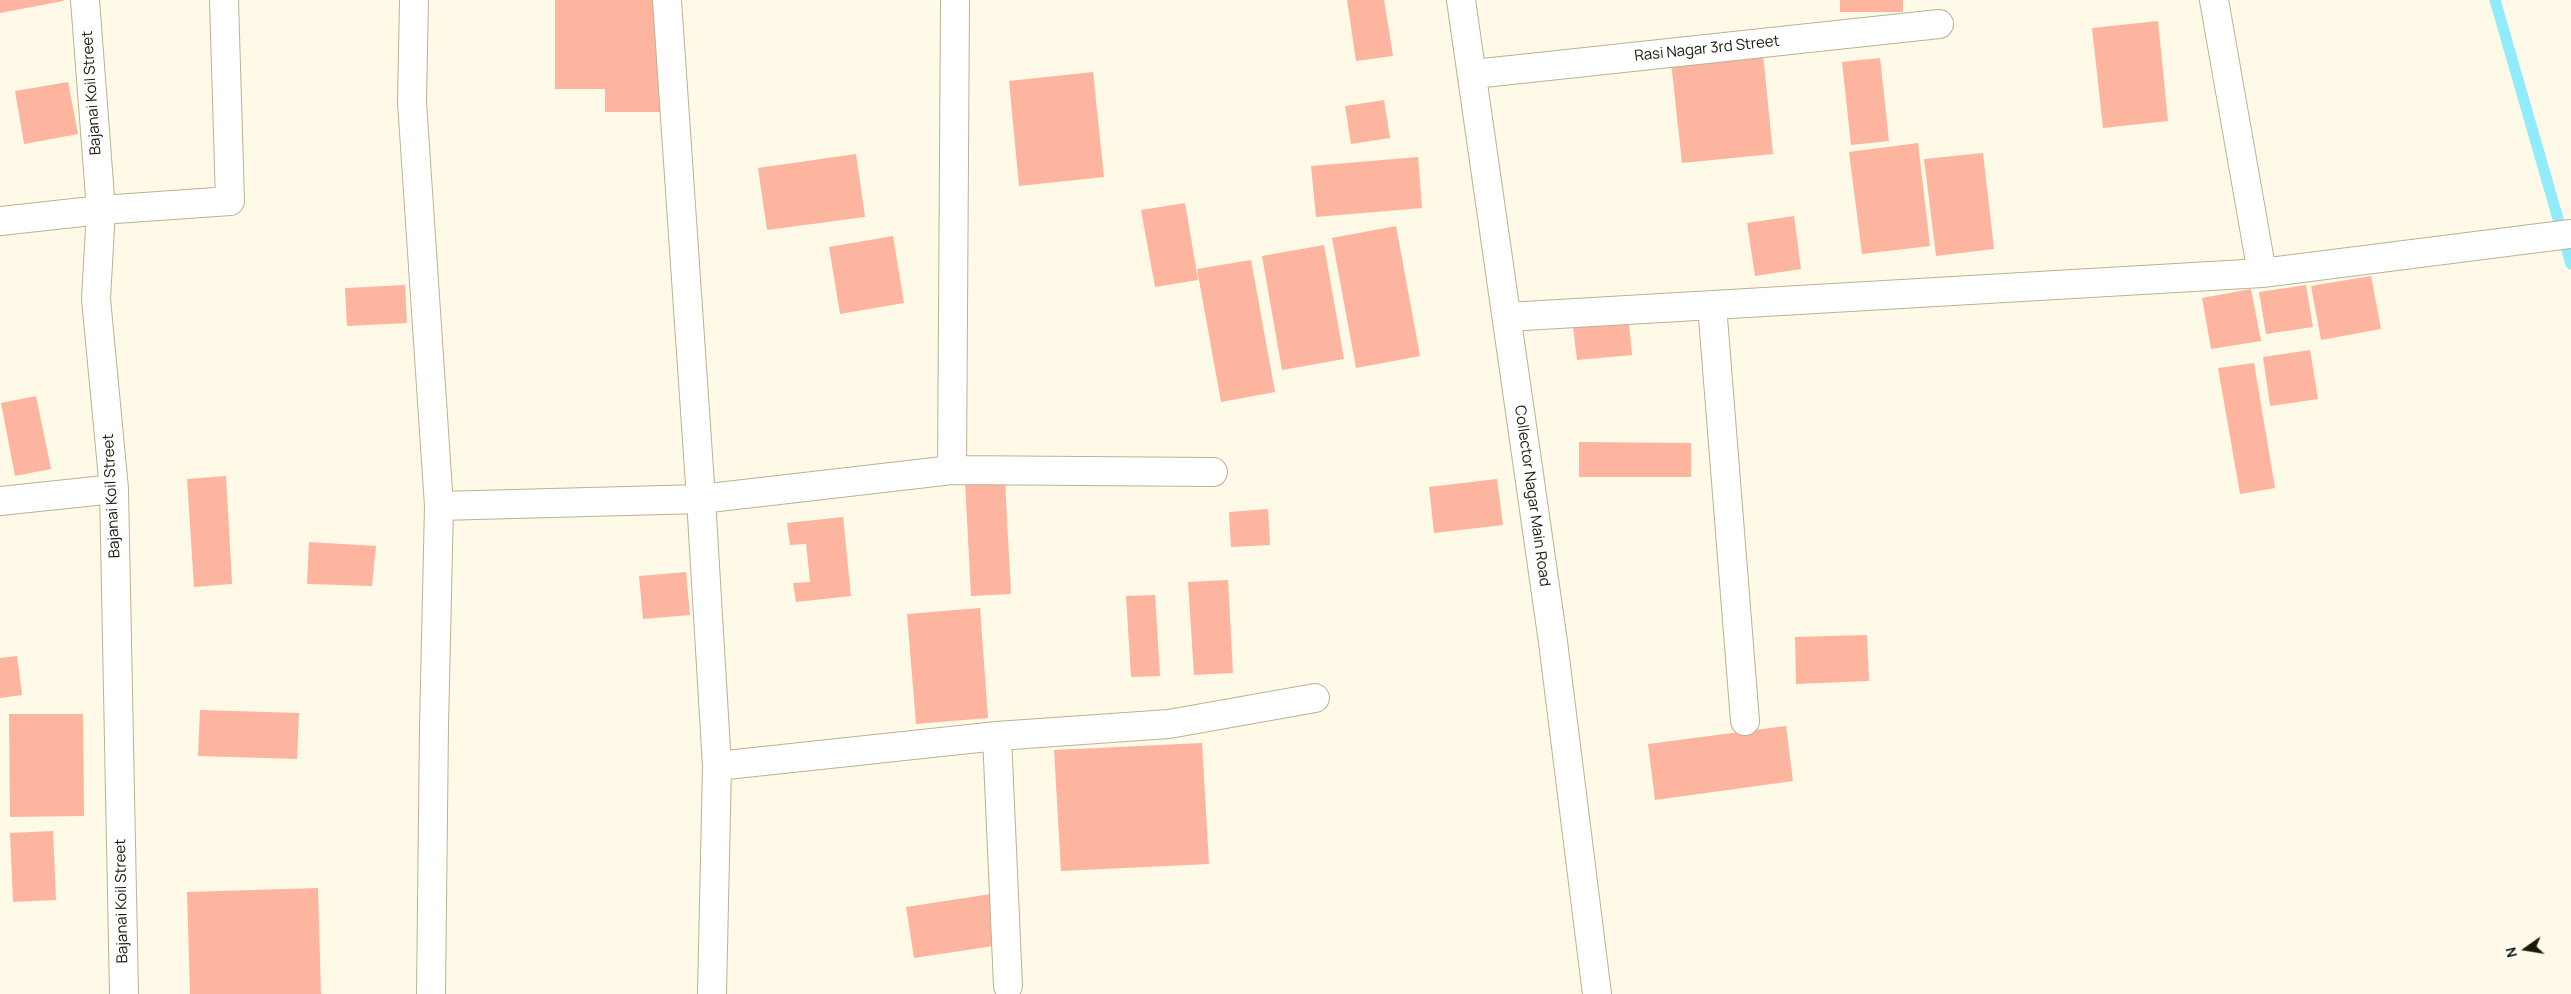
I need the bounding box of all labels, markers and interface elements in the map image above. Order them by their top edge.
street label: Bajanai Koil Street [79,30,105,156]
street label: Rasi Nagar 3rd Street [1634,32,1780,66]
street label: Collector Nagar Main Road [1510,404,1554,588]
street label: Bajanai Koil Street [100,433,124,559]
street label: Bajanai Koil Street [112,839,132,963]
north arrow [2501,924,2551,974]
text: N [2501,945,2521,960]

